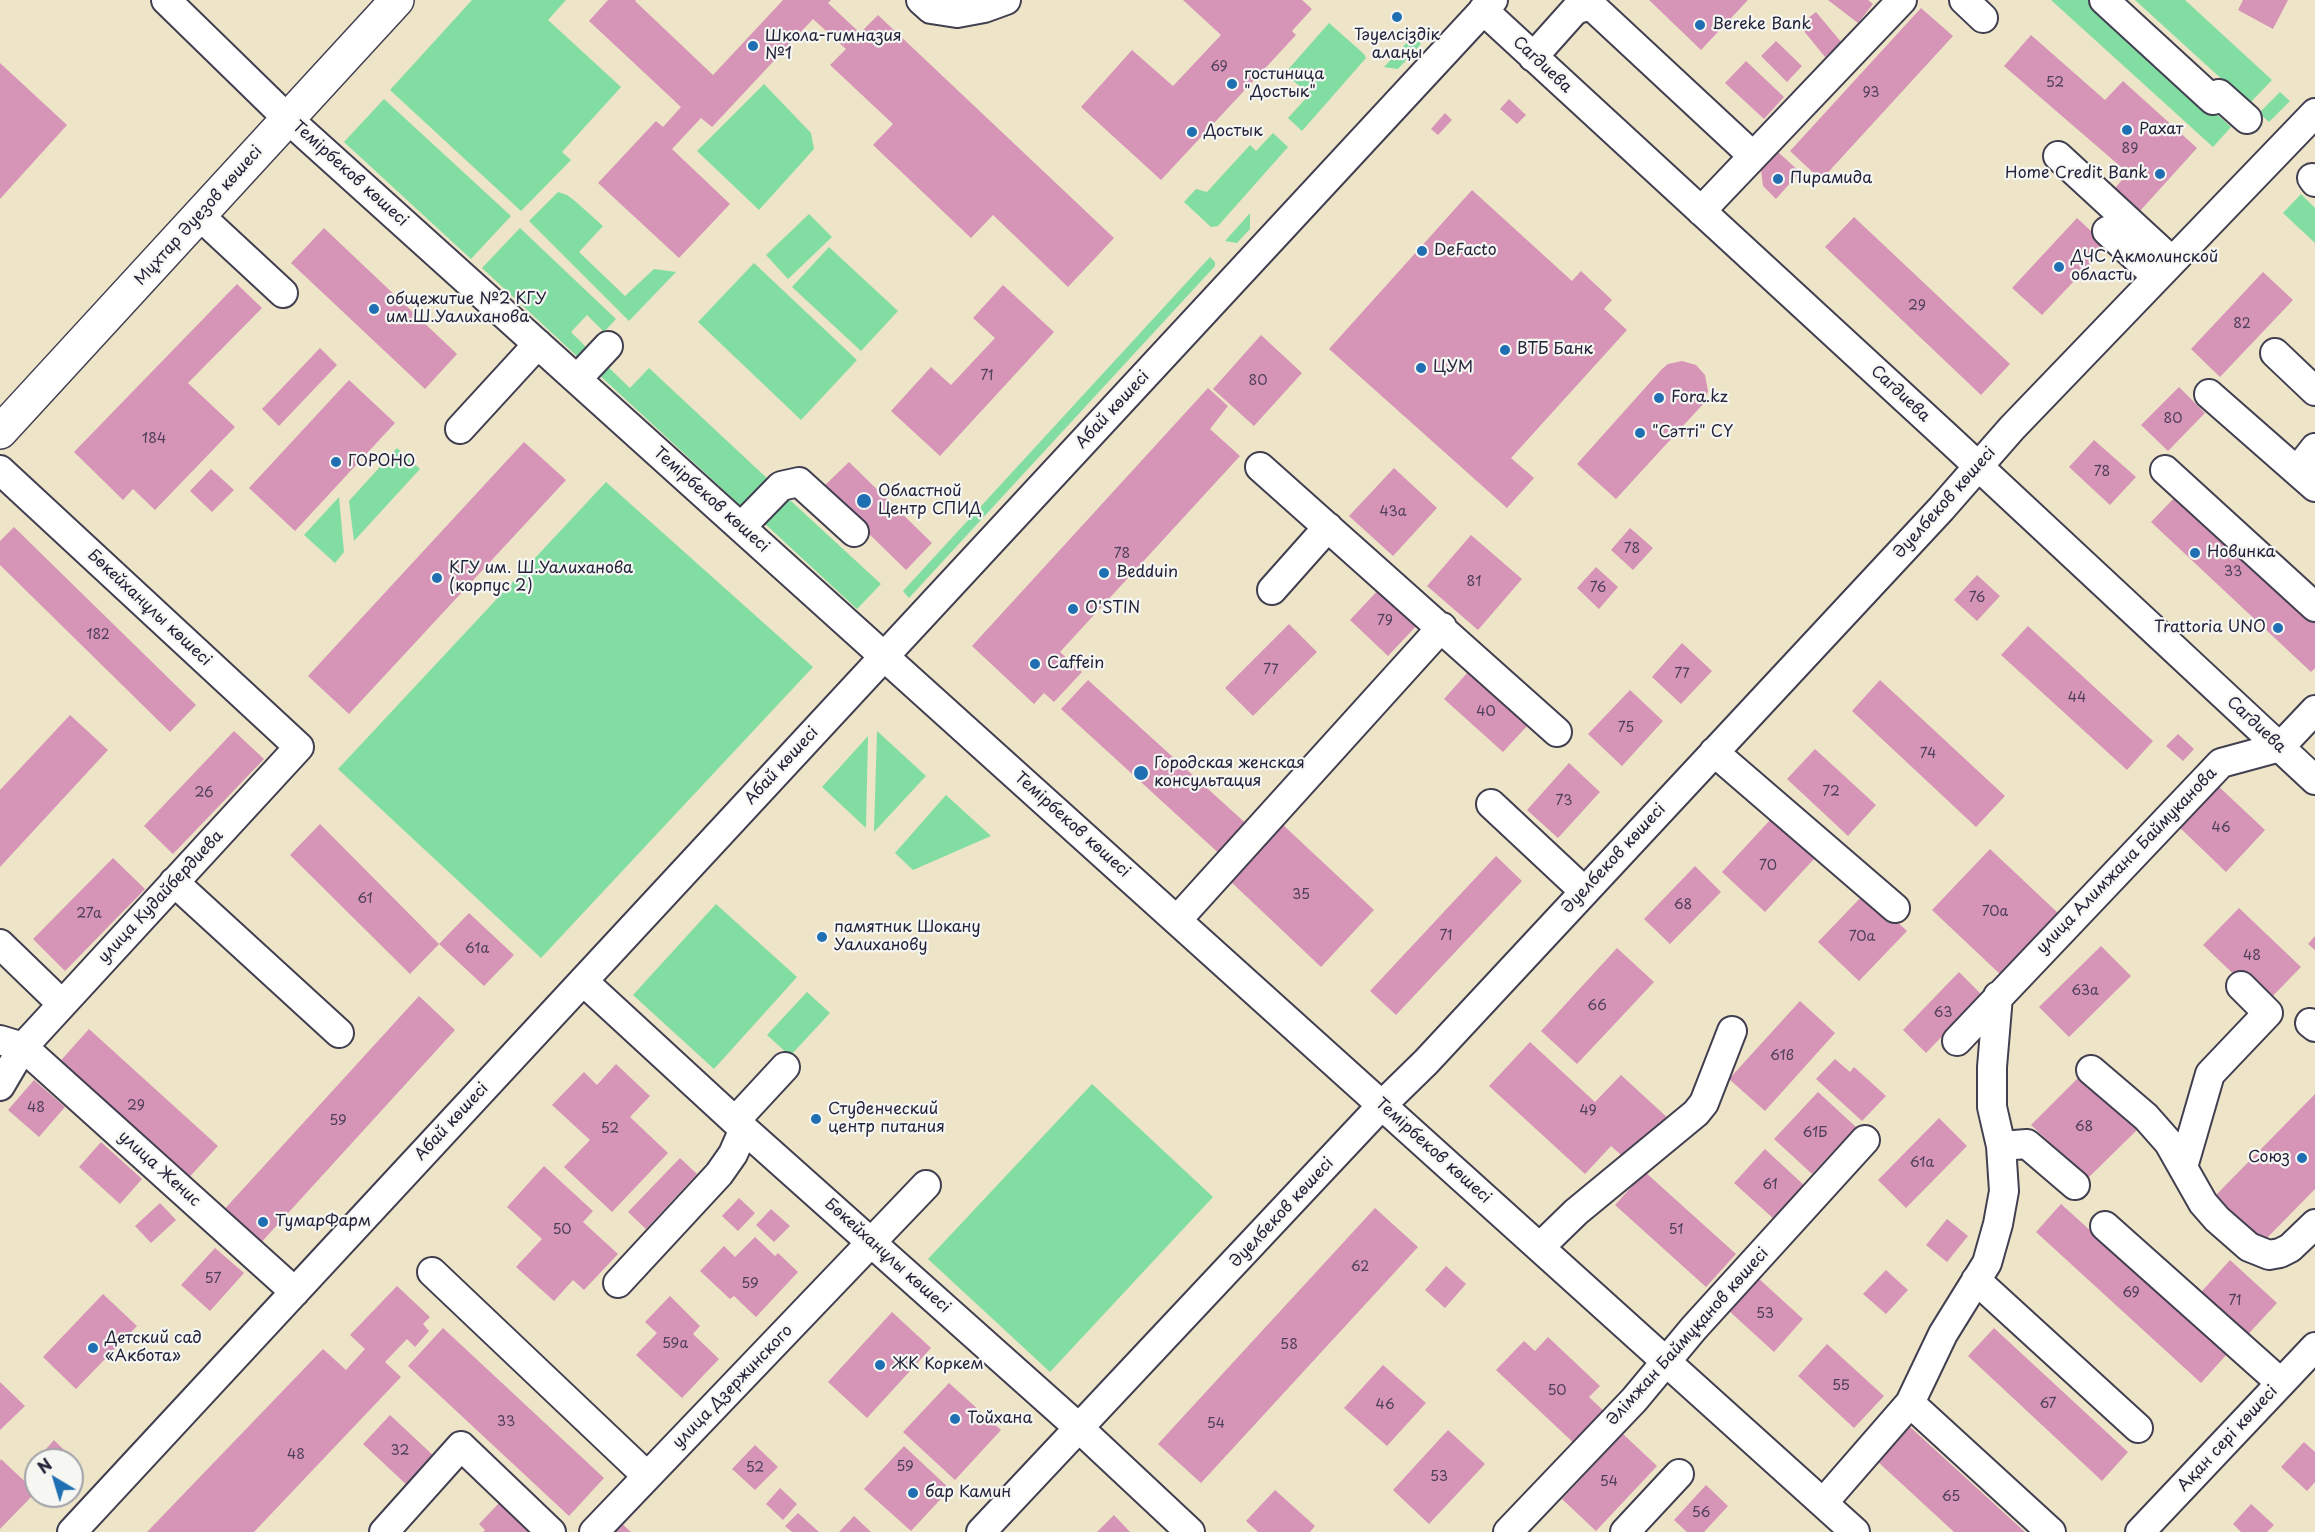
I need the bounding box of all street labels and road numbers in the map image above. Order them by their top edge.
street label: Сагдиева [1508,33,1576,97]
street label: Темірбеков көшесі [288,117,412,231]
street label: Мұхтар Әуезов көшесі [131,142,267,290]
street label: Сагдиева [1866,362,1934,426]
street label: Абай көшесі [1072,367,1154,453]
street label: Темірбеков көшесі [649,443,773,557]
street label: Әуелбеков көшесі [1890,443,2000,563]
street label: Бөкейханұлы көшесі [83,546,215,670]
street label: Сагдиева [2222,693,2290,757]
street label: Абай көшесі [741,723,823,809]
street label: улица Алимжана Баймуканова [2033,764,2221,958]
street label: Темірбеков көшесі [1010,768,1134,882]
street label: Әуелбеков көшесі [1558,800,1670,918]
street label: улица Кудайбердиева [94,827,228,967]
street label: Абай көшесі [411,1079,493,1165]
street label: Темірбеков көшесі [1371,1094,1495,1208]
street label: улица Женис [114,1127,204,1211]
street label: Әуелбеков көшесі [1226,1154,1338,1272]
street label: Бөкейханұлы көшесі [820,1195,954,1317]
street label: Әлімжан Баймұқанов көшесі [1603,1244,1773,1430]
street label: улица Дзержинского [669,1321,797,1453]
street label: Ақан сері көшесі [2174,1382,2282,1496]

